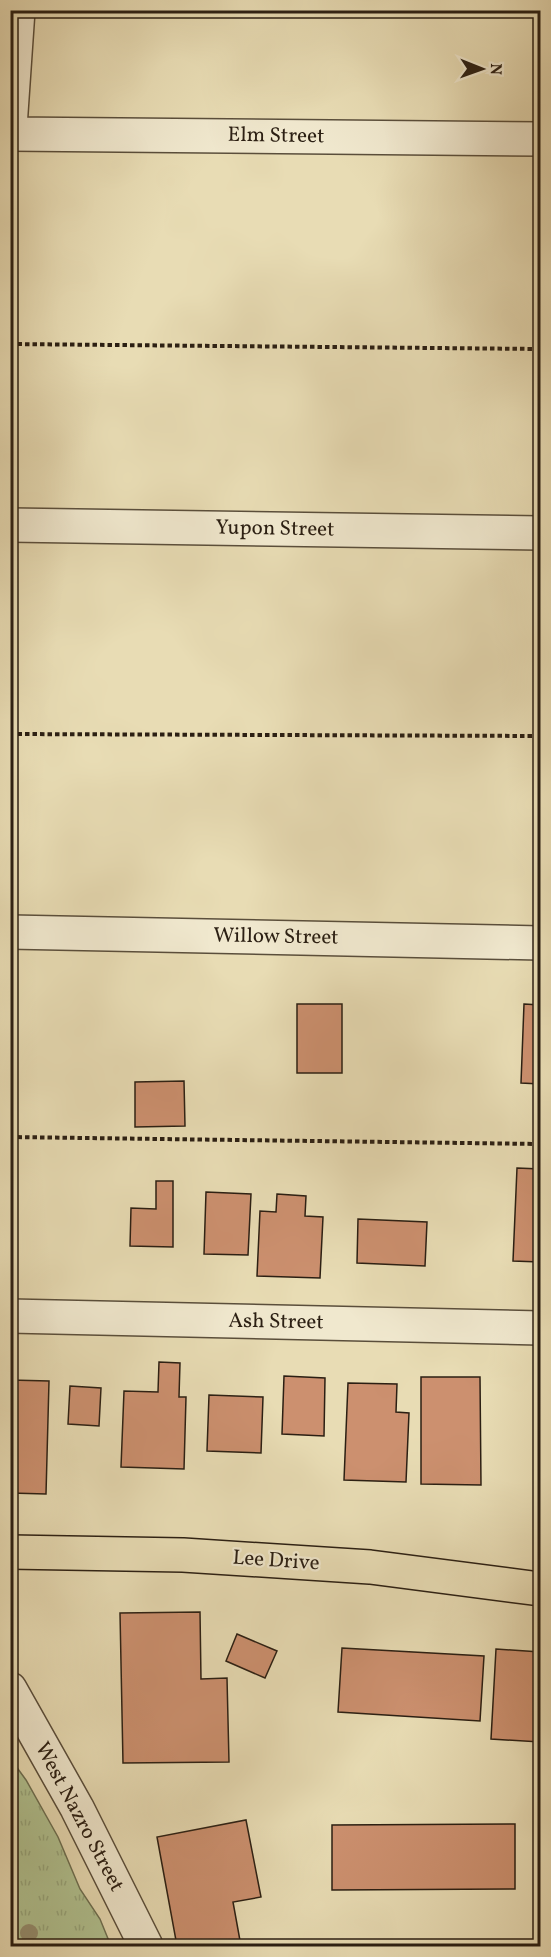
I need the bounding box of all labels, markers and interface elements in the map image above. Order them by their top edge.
north arrow [452,39,512,99]
text: N [484,63,506,76]
street label: Elm Street [227,121,325,151]
street label: Yupon Street [215,513,335,545]
street label: Willow Street [213,921,339,953]
street label: Ash Street [228,1307,324,1337]
street label: Lee Drive [232,1543,321,1579]
street label: West Nazro Street [27,1737,131,1897]

